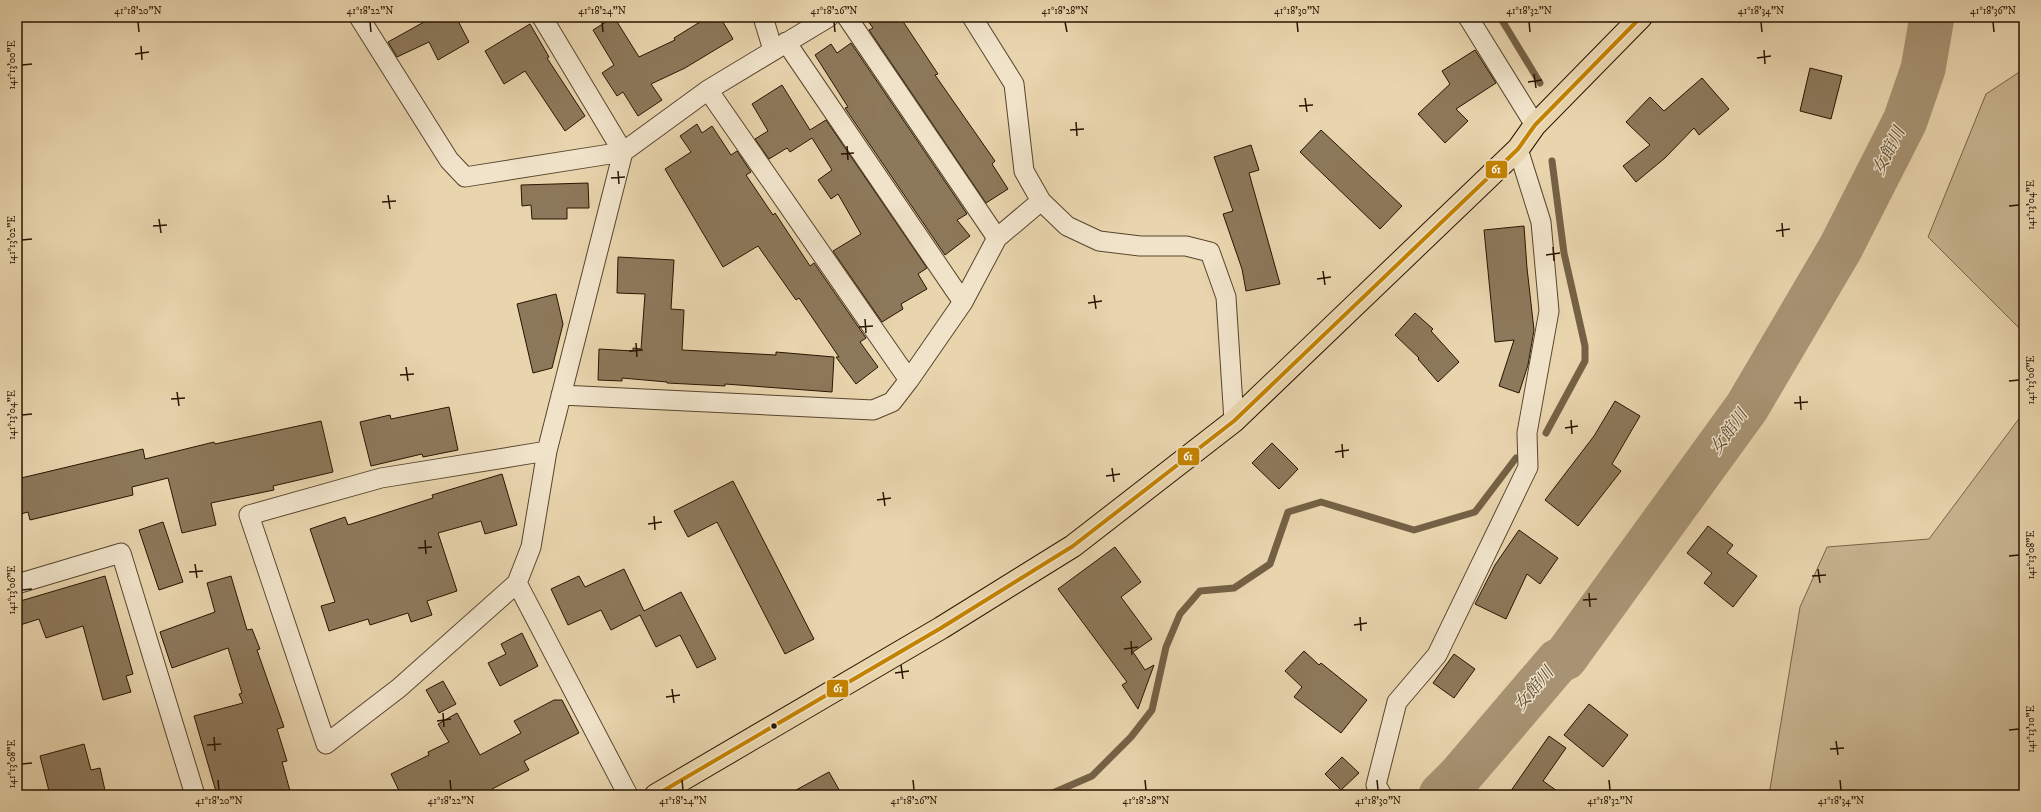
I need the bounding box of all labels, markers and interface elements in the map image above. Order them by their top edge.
text: 41°18'20"N [114,5,162,17]
text: 41°18'22"N [347,5,393,17]
text: 41°18'24"N [578,5,626,17]
text: 41°18'26"N [810,5,858,17]
text: 41°18'28"N [1042,5,1088,17]
text: 41°18'30"N [1274,5,1320,17]
text: 41°18'32"N [1506,5,1552,17]
text: 41°18'34"N [1738,5,1784,17]
text: 41°18'36"N [1970,5,2016,17]
text: 141°13'00"E [6,40,18,90]
water label: 女館川 [1868,122,1911,179]
line badge: 61 [1485,160,1508,179]
text: 61 [1491,163,1501,177]
text: 141°13'04"E [2025,180,2037,230]
text: 141°13'02"E [6,216,18,264]
text: 141°13'06"E [2025,356,2037,404]
text: 141°13'04"E [6,390,18,440]
water label: 女館川 [1705,403,1754,459]
line badge: 61 [1177,447,1200,466]
text: 61 [1183,450,1193,464]
text: 141°13'08"E [2025,531,2037,579]
text: 141°13'06"E [6,566,18,614]
water label: 女館川 [1509,661,1560,716]
line badge: 61 [826,679,849,698]
text: 61 [833,682,843,696]
text: 141°13'10"E [2025,705,2037,753]
unlabelled marker [769,721,779,731]
text: 141°13'08"E [6,740,18,788]
text: 41°18'20"N [195,795,243,807]
text: 41°18'22"N [428,795,474,807]
text: 41°18'24"N [659,795,707,807]
text: 41°18'26"N [890,795,938,807]
text: 41°18'28"N [1123,795,1169,807]
text: 41°18'30"N [1355,795,1401,807]
text: 41°18'32"N [1587,795,1633,807]
text: 41°18'34"N [1818,795,1864,807]

